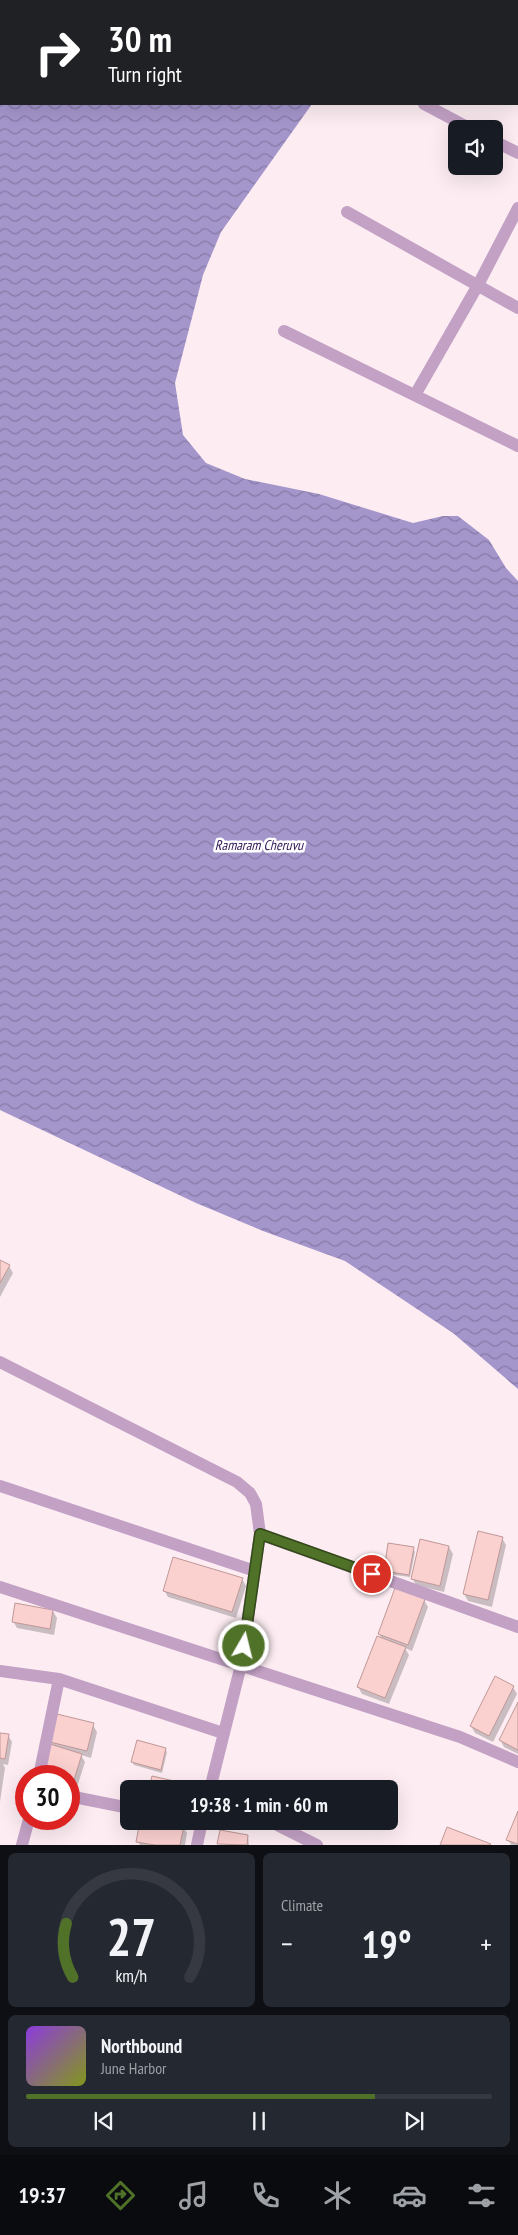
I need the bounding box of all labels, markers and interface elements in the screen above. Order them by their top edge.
text: 30 m [108,16,172,62]
icon: right [25,20,90,85]
text: Turn right [108,60,182,88]
map controls [448,120,503,175]
button: sound [448,120,503,175]
water label: Ramaram Cheruvu [215,836,304,854]
pin [351,1553,393,1595]
icon: arrive [358,1560,386,1588]
position arrow [217,1619,269,1671]
speed limit sign: 30 [15,1765,80,1830]
text: 19:38 · 1 min · 60 m [190,1793,328,1817]
text: Climate [281,1895,323,1915]
text: 27 [107,1903,156,1970]
text: 19° [361,1919,412,1968]
text: − [281,1925,293,1962]
text: + [480,1925,492,1962]
text: km/h [116,1964,147,1987]
text: Northbound [101,2034,182,2058]
text: June Harbor [101,2058,166,2078]
icon: previous [90,2107,118,2135]
icon: pause [245,2107,273,2135]
icon: next [400,2107,428,2135]
icon: directions [103,2178,138,2213]
icon: music [176,2178,211,2213]
icon: phone [248,2178,283,2213]
icon: climate [320,2178,355,2213]
icon: car [392,2178,427,2213]
icon: filters [464,2178,499,2213]
text: 19:37 [19,2181,66,2209]

